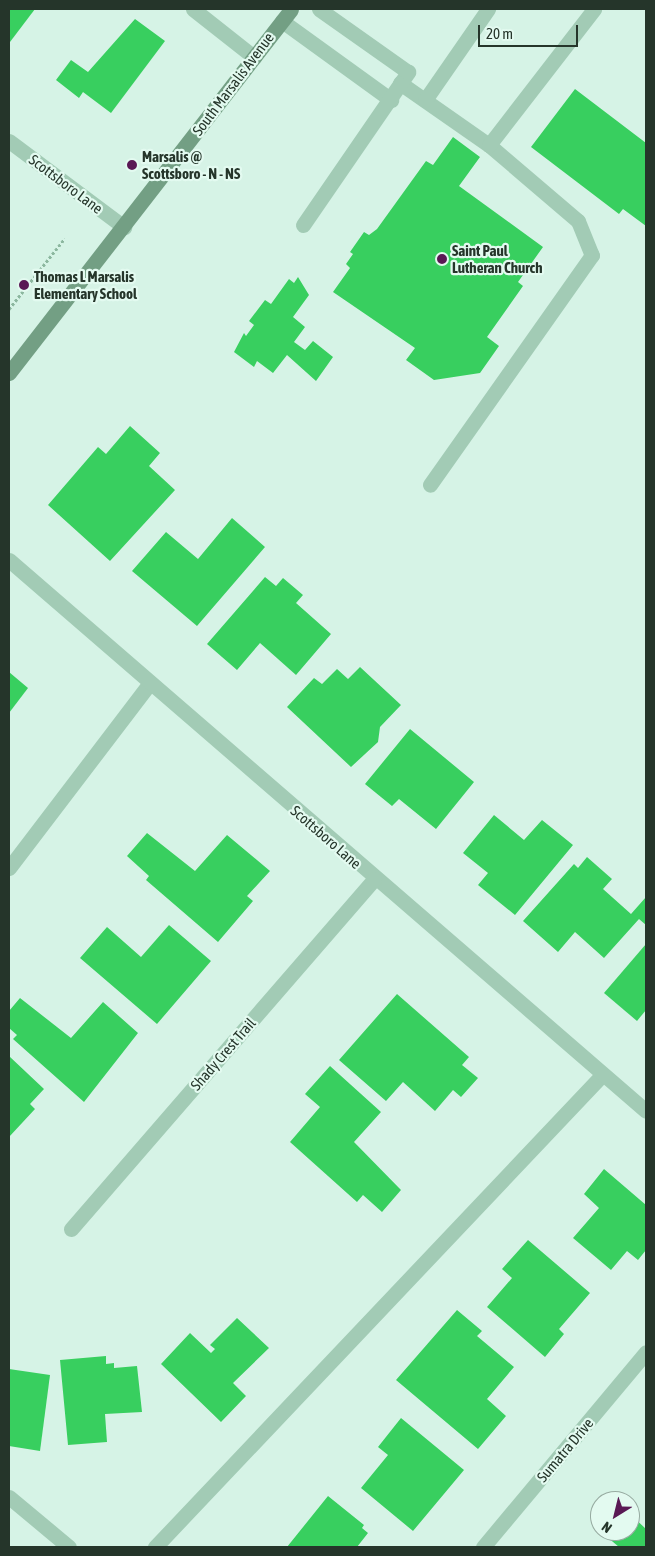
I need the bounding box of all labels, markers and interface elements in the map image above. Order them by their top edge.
scale bar [480,15,580,47]
text: 20 m [486,25,513,42]
street label: South Marsalis Avenue [188,29,278,139]
place label: Marsalis @ Scottsboro - N - NS [142,147,240,182]
street label: Scottsboro Lane [26,151,106,217]
marker: Marsalis @ Scottsboro - N - NS [126,159,138,171]
place label: Saint Paul Lutheran Church [452,241,542,276]
marker: Saint Paul Lutheran Church [436,253,448,265]
place label: Thomas L Marsalis Elementary School [34,267,137,302]
marker: Thomas L Marsalis Elementary School [18,279,30,291]
street label: Scottsboro Lane [287,802,365,872]
street label: Shady Crest Trail [187,1014,259,1094]
street label: Sumatra Drive [533,1414,597,1486]
north arrow [590,1491,640,1541]
text: N [599,1518,615,1536]

